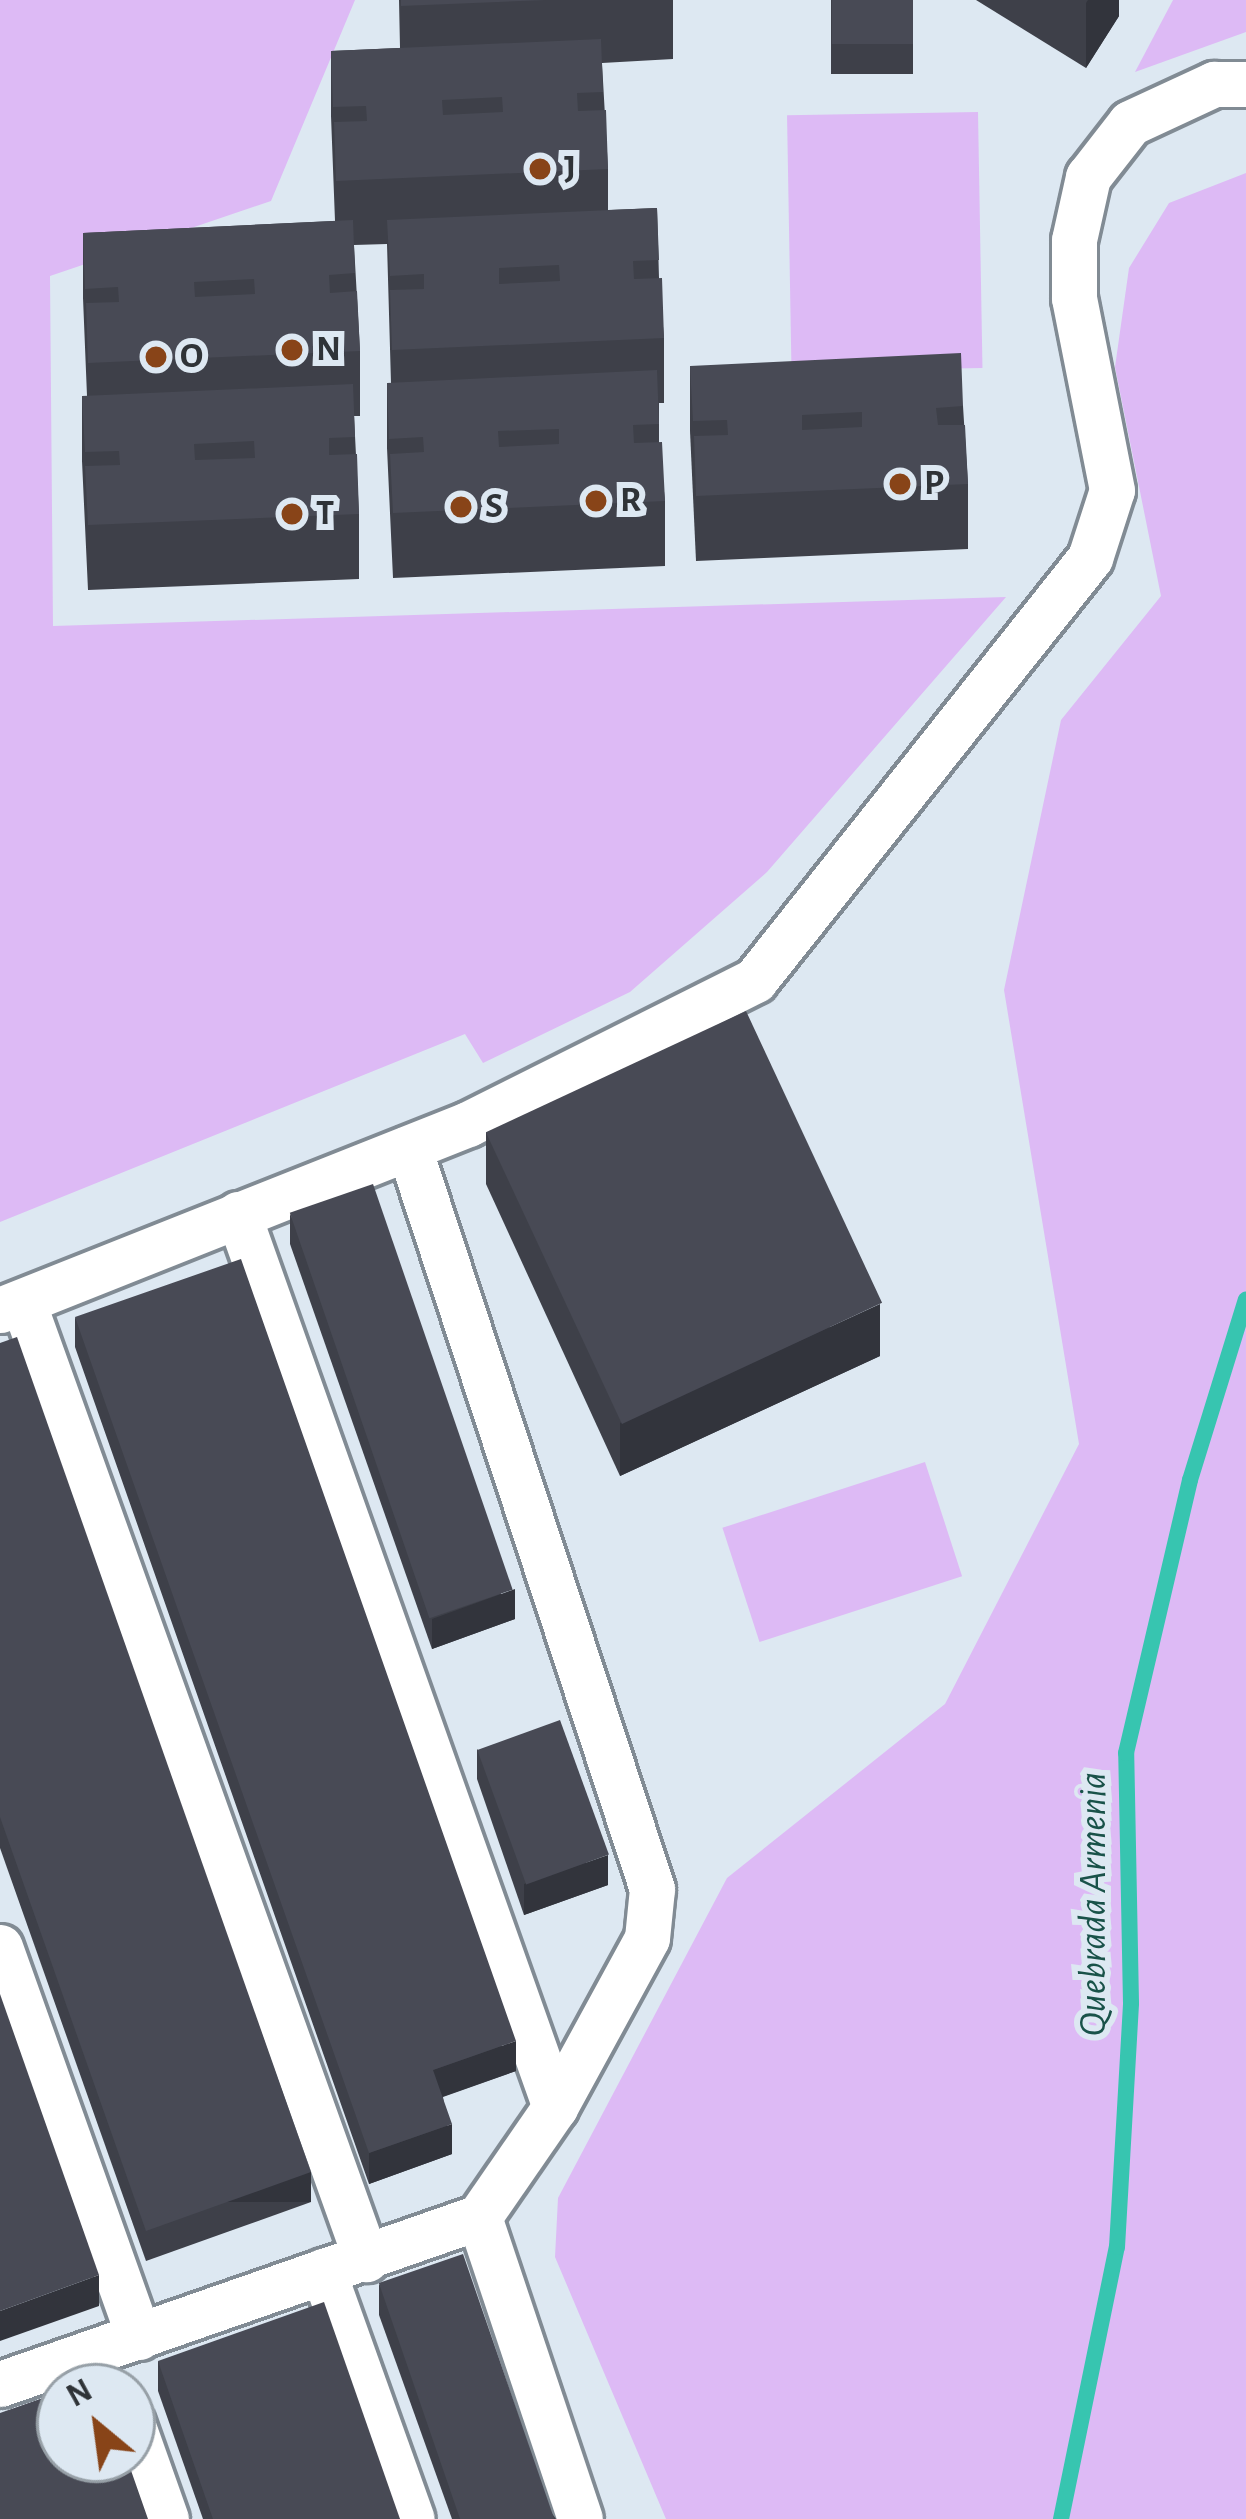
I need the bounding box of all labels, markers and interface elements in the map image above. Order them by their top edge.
place label: J [564,147,576,191]
marker: J [527,156,553,182]
place label: N [316,328,341,372]
place label: O [180,335,203,379]
marker: N [279,337,305,363]
marker: O [143,344,169,370]
place label: P [924,462,944,506]
marker: P [887,471,913,497]
place label: R [620,479,641,523]
place label: S [485,485,503,529]
marker: R [583,488,609,514]
place label: T [316,492,334,536]
marker: S [448,494,474,520]
marker: T [279,501,305,527]
water label: Quebrada Armenia [1071,1772,1117,2036]
north arrow [36,2363,156,2483]
text: N [62,2374,98,2414]

